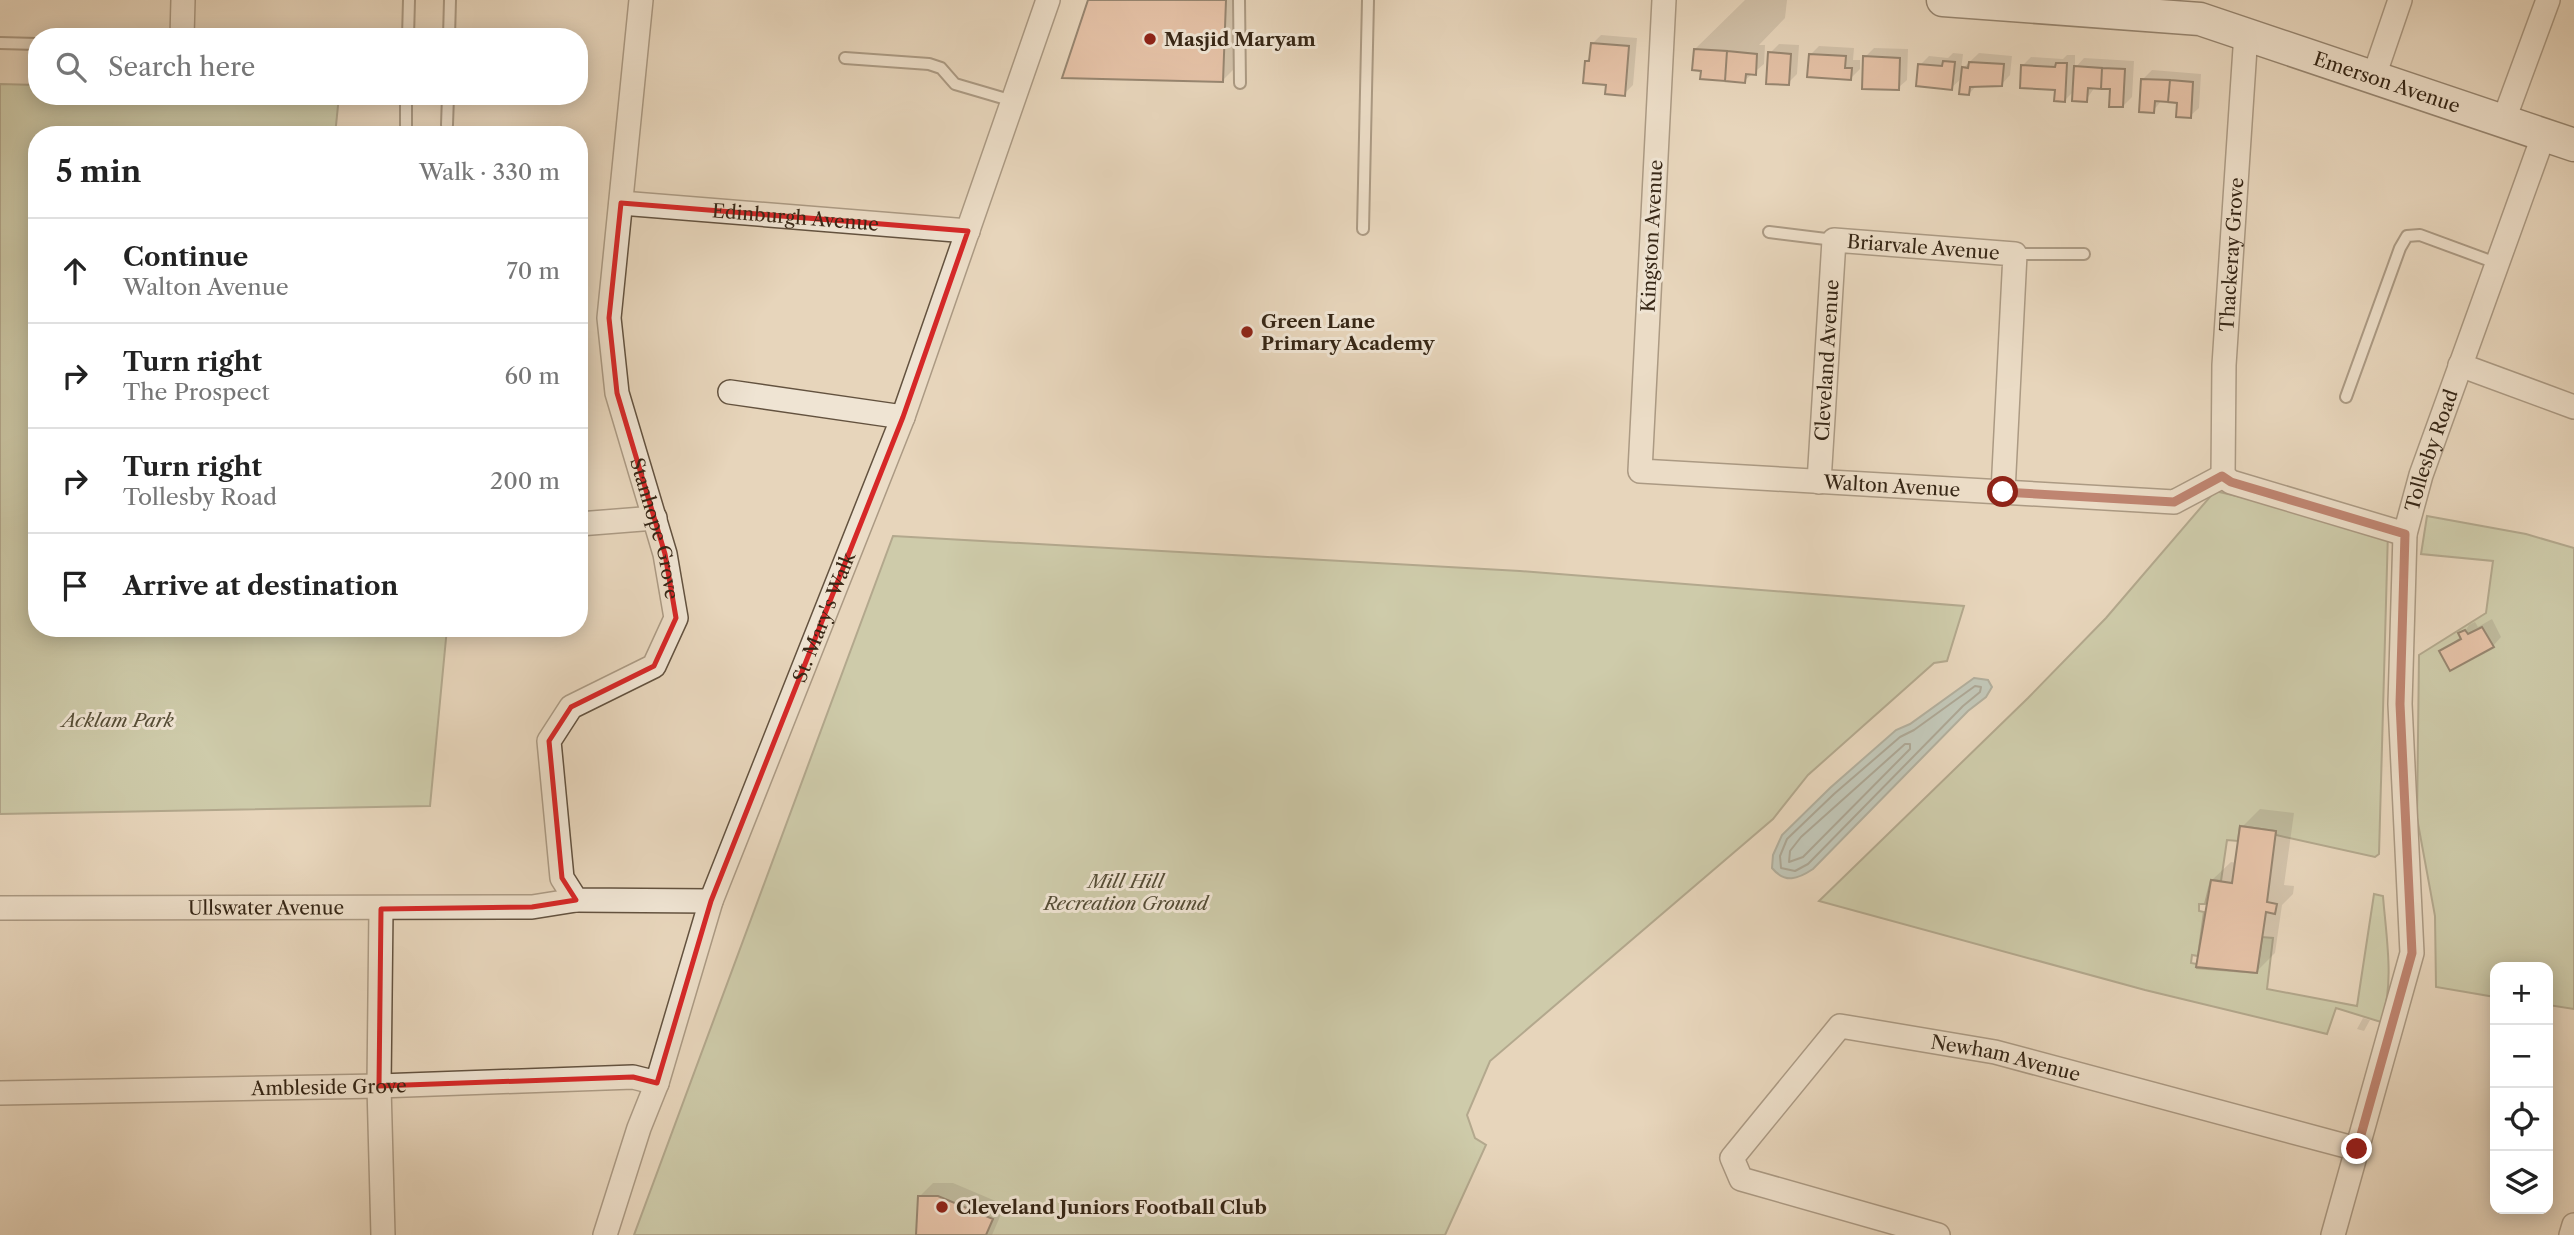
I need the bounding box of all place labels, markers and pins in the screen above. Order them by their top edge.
place label: Masjid Maryam [1164,28,1316,51]
marker: Masjid Maryam [1142,31,1158,47]
place label: Green Lane Primary Academy [1261,310,1436,355]
marker: Green Lane Primary Academy [1239,324,1255,340]
place label: Cleveland Juniors Football Club [956,1196,1267,1219]
marker: Cleveland Juniors Football Club [934,1199,950,1215]

